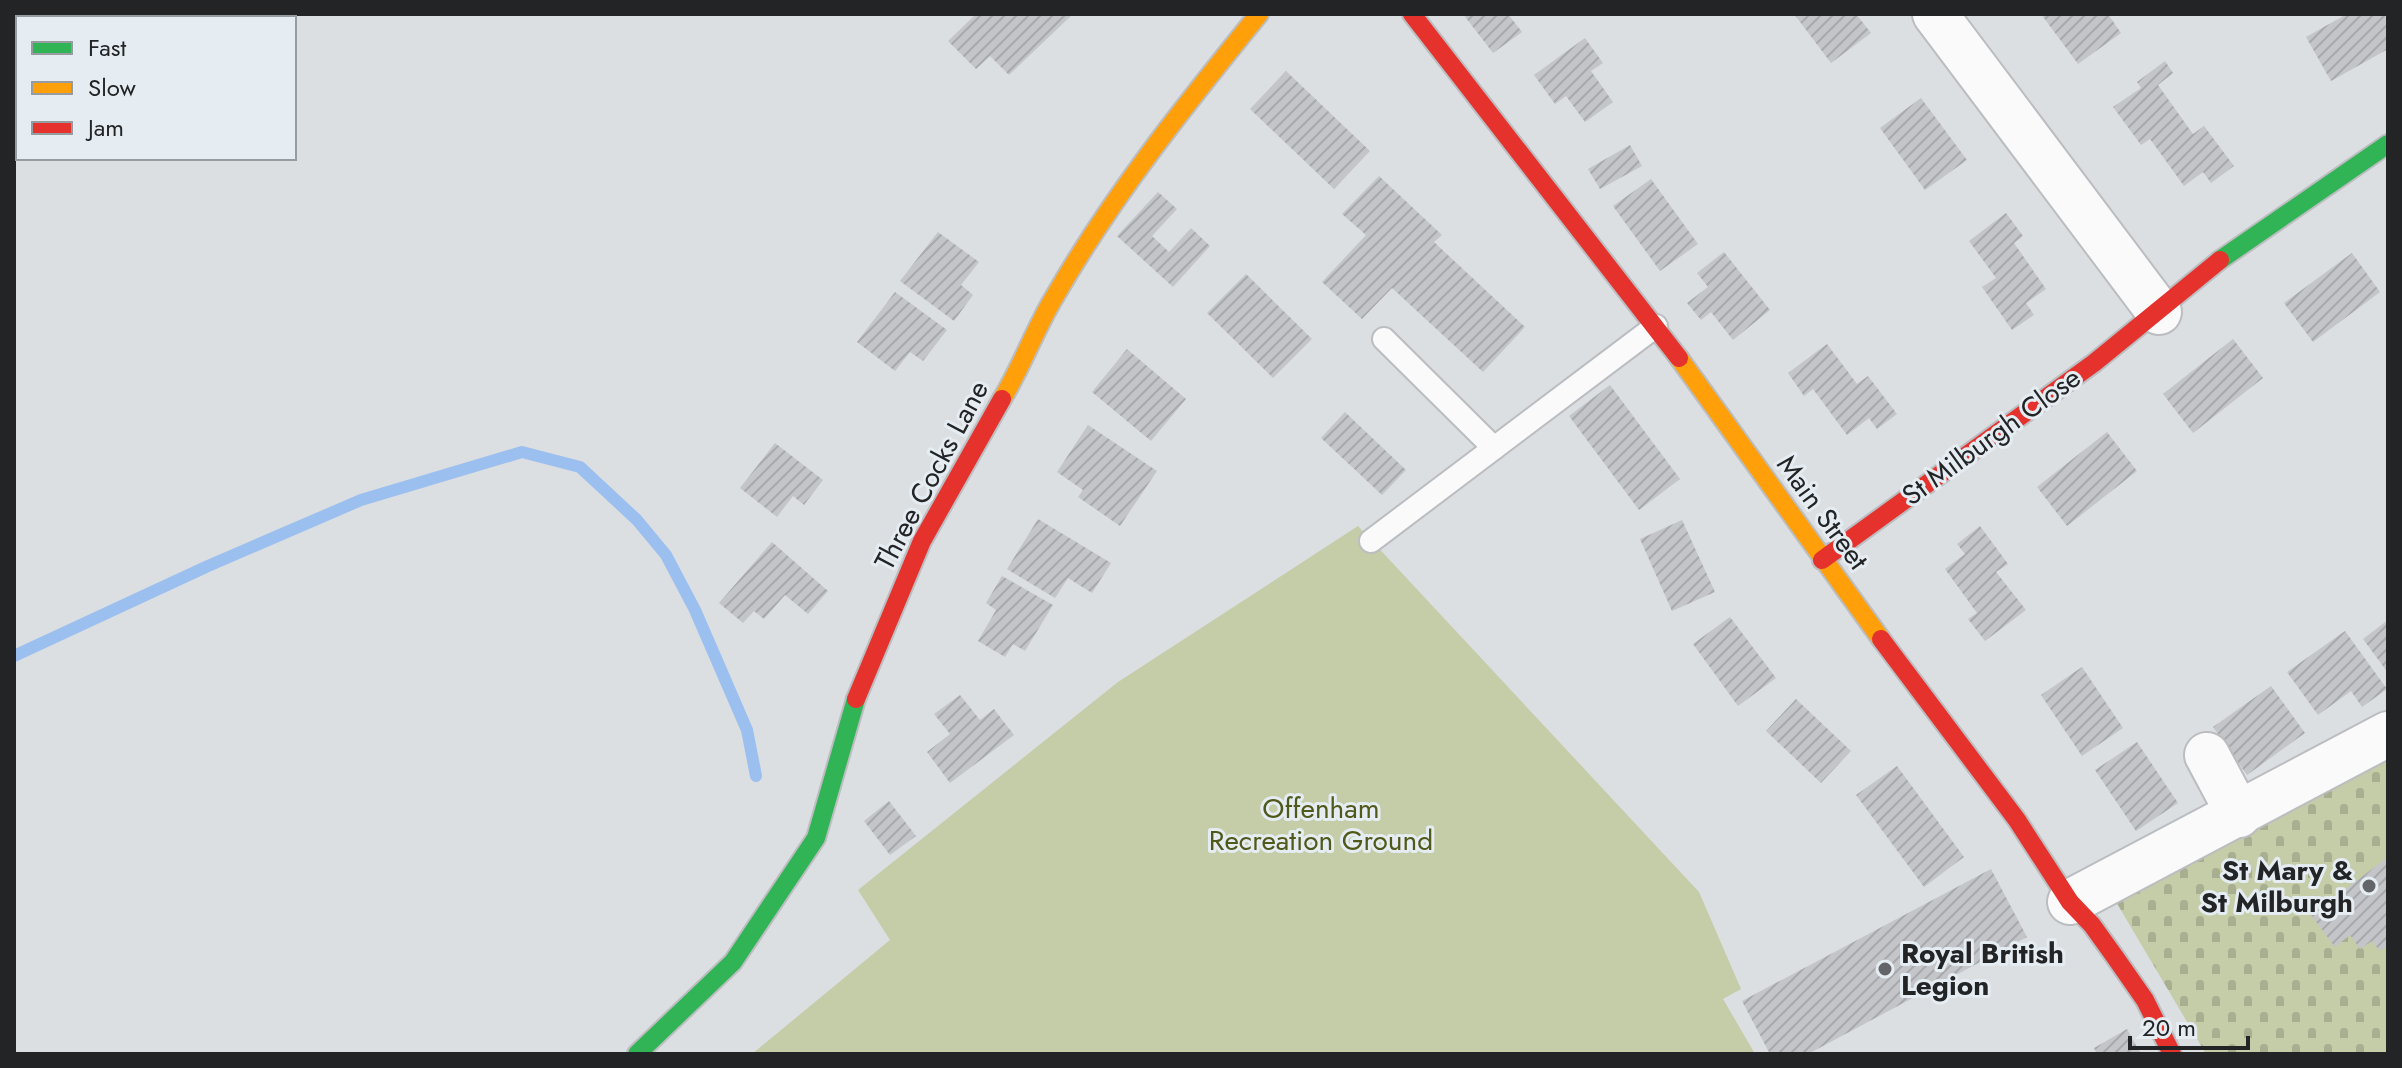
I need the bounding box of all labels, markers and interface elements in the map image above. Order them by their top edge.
legend [16,16,296,160]
text: Fast [88,30,126,65]
text: Slow [88,70,136,105]
text: Jam [85,110,124,145]
street label: St Milburgh Close [1893,357,2089,515]
street label: Three Cocks Lane [864,373,999,577]
street label: Main Street [1767,446,1879,579]
park label: Offenham Recreation Ground [1209,788,1433,861]
place label: St Mary & St Milburgh [2200,850,2353,923]
marker: St Mary & St Milburgh [2360,877,2378,895]
place label: Royal British Legion [1901,933,2064,1006]
marker: Royal British Legion [1876,960,1894,978]
scale bar [2130,1000,2248,1050]
text: 20 m [2142,1010,2196,1045]

